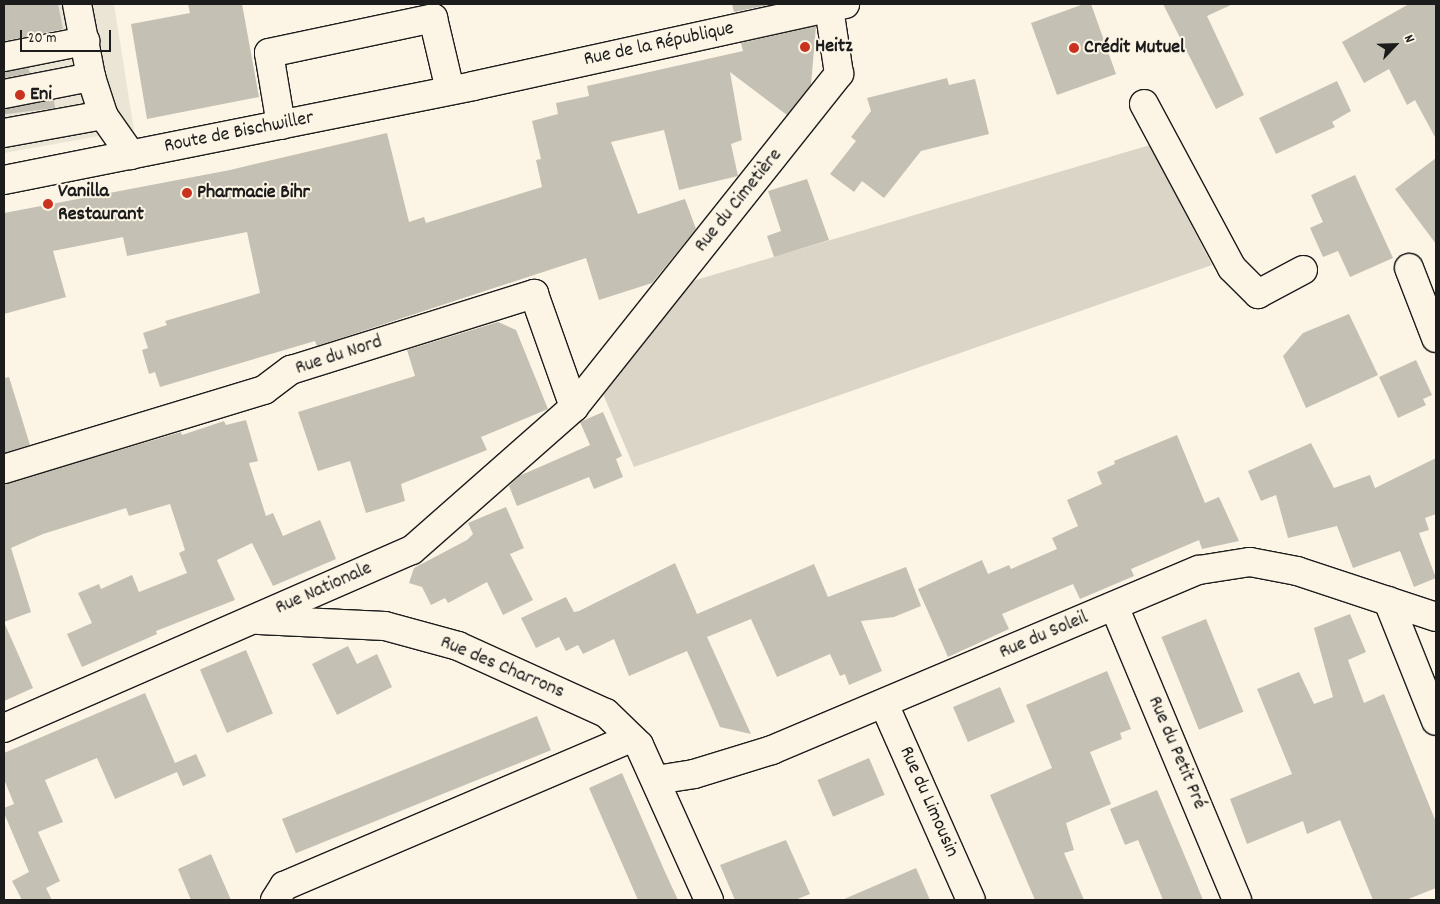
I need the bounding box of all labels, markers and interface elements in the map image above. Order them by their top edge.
street label: Rue de la République [582,17,736,73]
scale bar [22,20,114,52]
north arrow [1370,20,1420,70]
text: 20 m [28,28,56,50]
text: N [1398,32,1419,46]
place label: Heitz [815,35,853,59]
place label: Crédit Mutuel [1084,36,1185,60]
marker: Heitz [799,41,811,53]
marker: Crédit Mutuel [1068,42,1080,54]
place label: Eni [30,83,52,107]
marker: Eni [14,89,26,101]
street label: Route de Bischwiller [162,107,316,159]
street label: Rue du Cimetière [690,144,788,258]
place label: Vanilla Restaurant [58,180,144,227]
place label: Pharmacie Bihr [197,181,310,205]
marker: Pharmacie Bihr [181,187,193,199]
marker: Vanilla Restaurant [42,198,54,210]
street label: Rue du Nord [293,331,385,381]
street label: Rue Nationale [272,557,376,621]
street label: Rue du Soleil [996,607,1092,665]
street label: Rue des Charrons [436,631,568,705]
street label: Rue du Petit Pré [1141,693,1211,813]
street label: Rue du Limousin [893,743,963,861]

